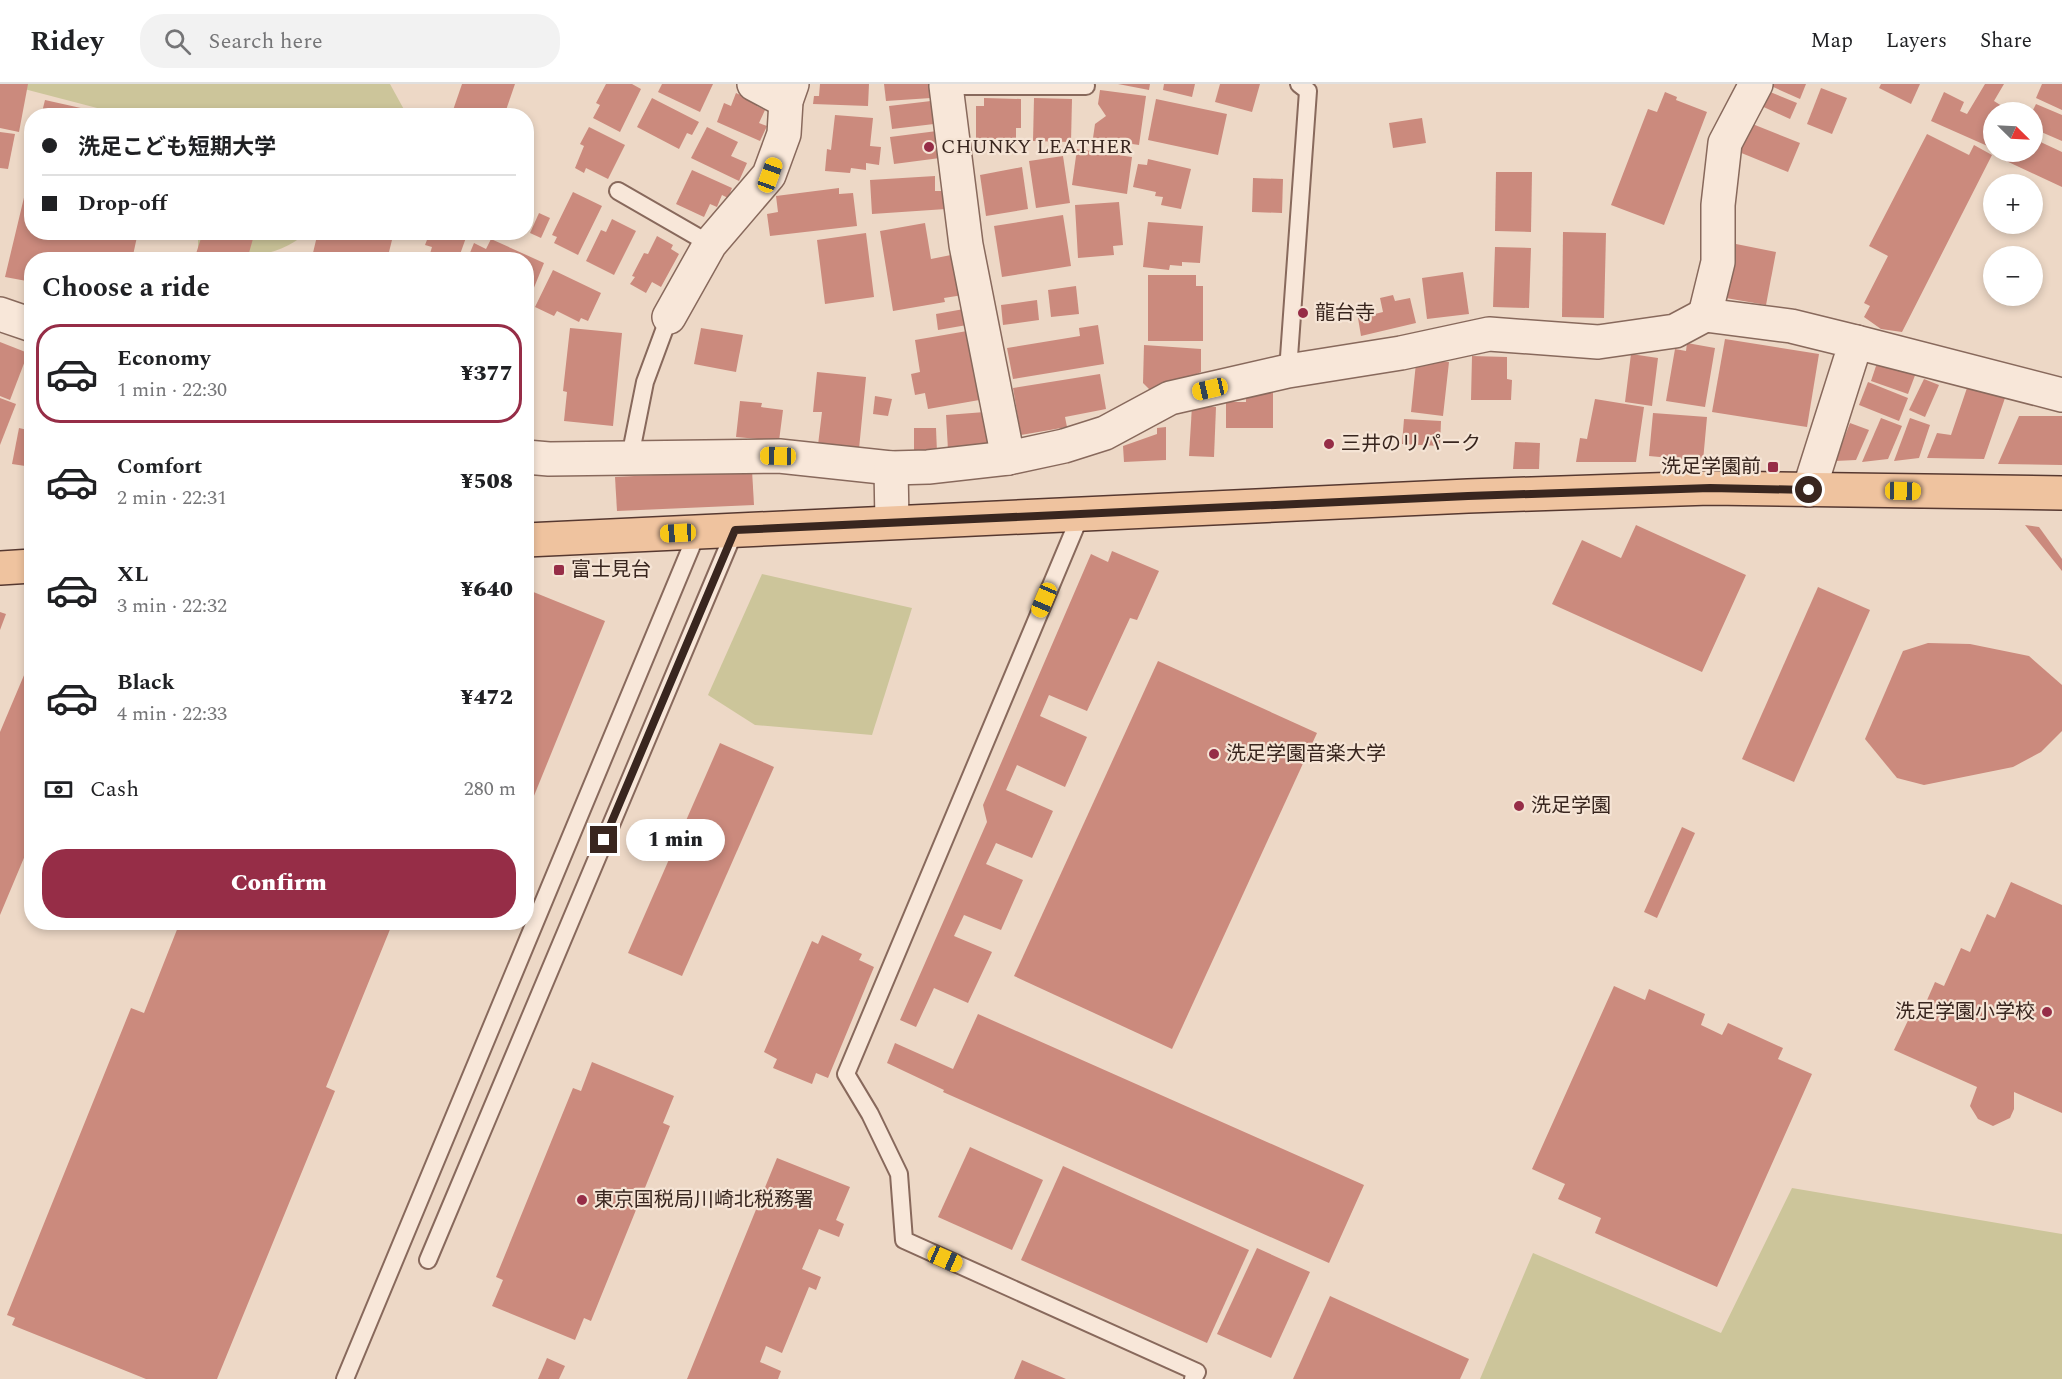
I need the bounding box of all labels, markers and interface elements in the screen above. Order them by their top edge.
search box [140,14,560,68]
text: Ridey [30,20,104,63]
icon: search [161,25,194,58]
text: Search here [209,25,323,58]
text: Map [1811,25,1853,57]
text: Layers [1886,25,1947,57]
text: Share [1980,25,2032,57]
north arrow [1983,102,2043,162]
map controls [1983,102,2043,306]
text: 洗足こども短期大学 [78,131,276,164]
place label: CHUNKY LEATHER [941,132,1133,162]
marker: CHUNKY LEATHER [922,140,936,154]
car [755,155,785,195]
button: + [1983,174,2043,234]
text: Drop-off [78,187,167,220]
button: − [1983,246,2043,306]
text: Choose a ride [42,267,210,309]
place label: 龍台寺 [1315,298,1375,328]
marker: 龍台寺 [1296,306,1310,320]
text: Economy [117,342,210,375]
icon: car [45,347,99,401]
text: ¥377 [460,357,513,390]
text: 1 min · 22:30 [117,375,227,405]
car [1190,376,1230,402]
place label: 三井のリパーク [1341,429,1481,459]
marker: 三井のリパーク [1322,437,1336,451]
car [760,447,796,465]
text: Comfort [117,450,202,483]
place label: 洗足学園前 [1661,452,1761,482]
icon: car [45,455,99,509]
marker: 洗足学園前 [1766,460,1780,474]
text: ¥508 [460,465,513,498]
route start [1795,476,1822,503]
car [1885,482,1921,500]
text: 2 min · 22:31 [117,483,227,513]
car [660,523,696,543]
place label: 富士見台 [571,555,651,585]
text: XL [117,558,148,591]
icon: car [45,563,99,617]
marker: 富士見台 [552,563,566,577]
text: ¥640 [460,573,513,606]
car [1029,580,1059,620]
text: 3 min · 22:32 [117,591,227,621]
text: Black [117,666,175,699]
icon: car [45,671,99,725]
text: ¥472 [460,681,513,714]
text: 4 min · 22:33 [117,699,227,729]
place label: 洗足学園音楽大学 [1226,739,1386,769]
marker: 洗足学園音楽大学 [1207,747,1221,761]
icon: cash [42,773,75,806]
text: Cash [90,773,139,806]
text: 280 m [464,774,516,804]
place label: 洗足学園 [1531,791,1611,821]
marker: 洗足学園 [1512,799,1526,813]
callout: 1 min [625,819,724,861]
text: 1 min [648,825,703,855]
route end [590,826,617,853]
button: Confirm [42,849,516,918]
place label: 洗足学園小学校 [1895,997,2035,1027]
marker: 洗足学園小学校 [2040,1005,2054,1019]
place label: 東京国税局川崎北税務署 [594,1185,814,1215]
marker: 東京国税局川崎北税務署 [575,1193,589,1207]
car [925,1243,965,1275]

